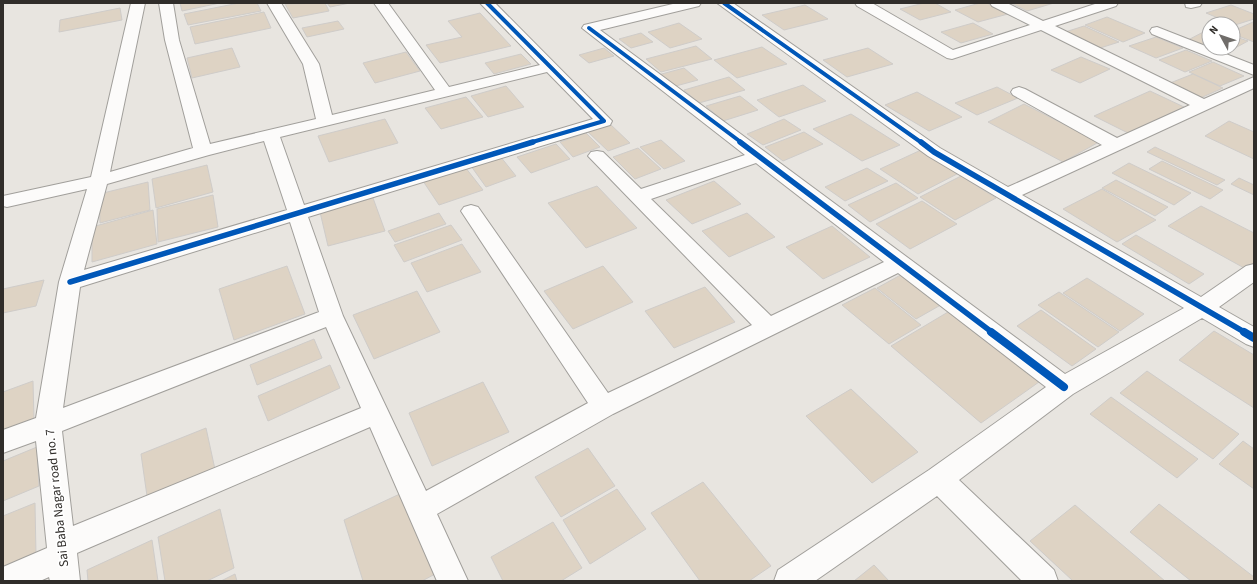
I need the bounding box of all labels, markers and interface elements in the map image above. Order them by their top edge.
north arrow [1201,16,1241,56]
text: N [1206,22,1222,38]
street label: Sai Baba Nagar road no. 7 [41,428,73,568]

